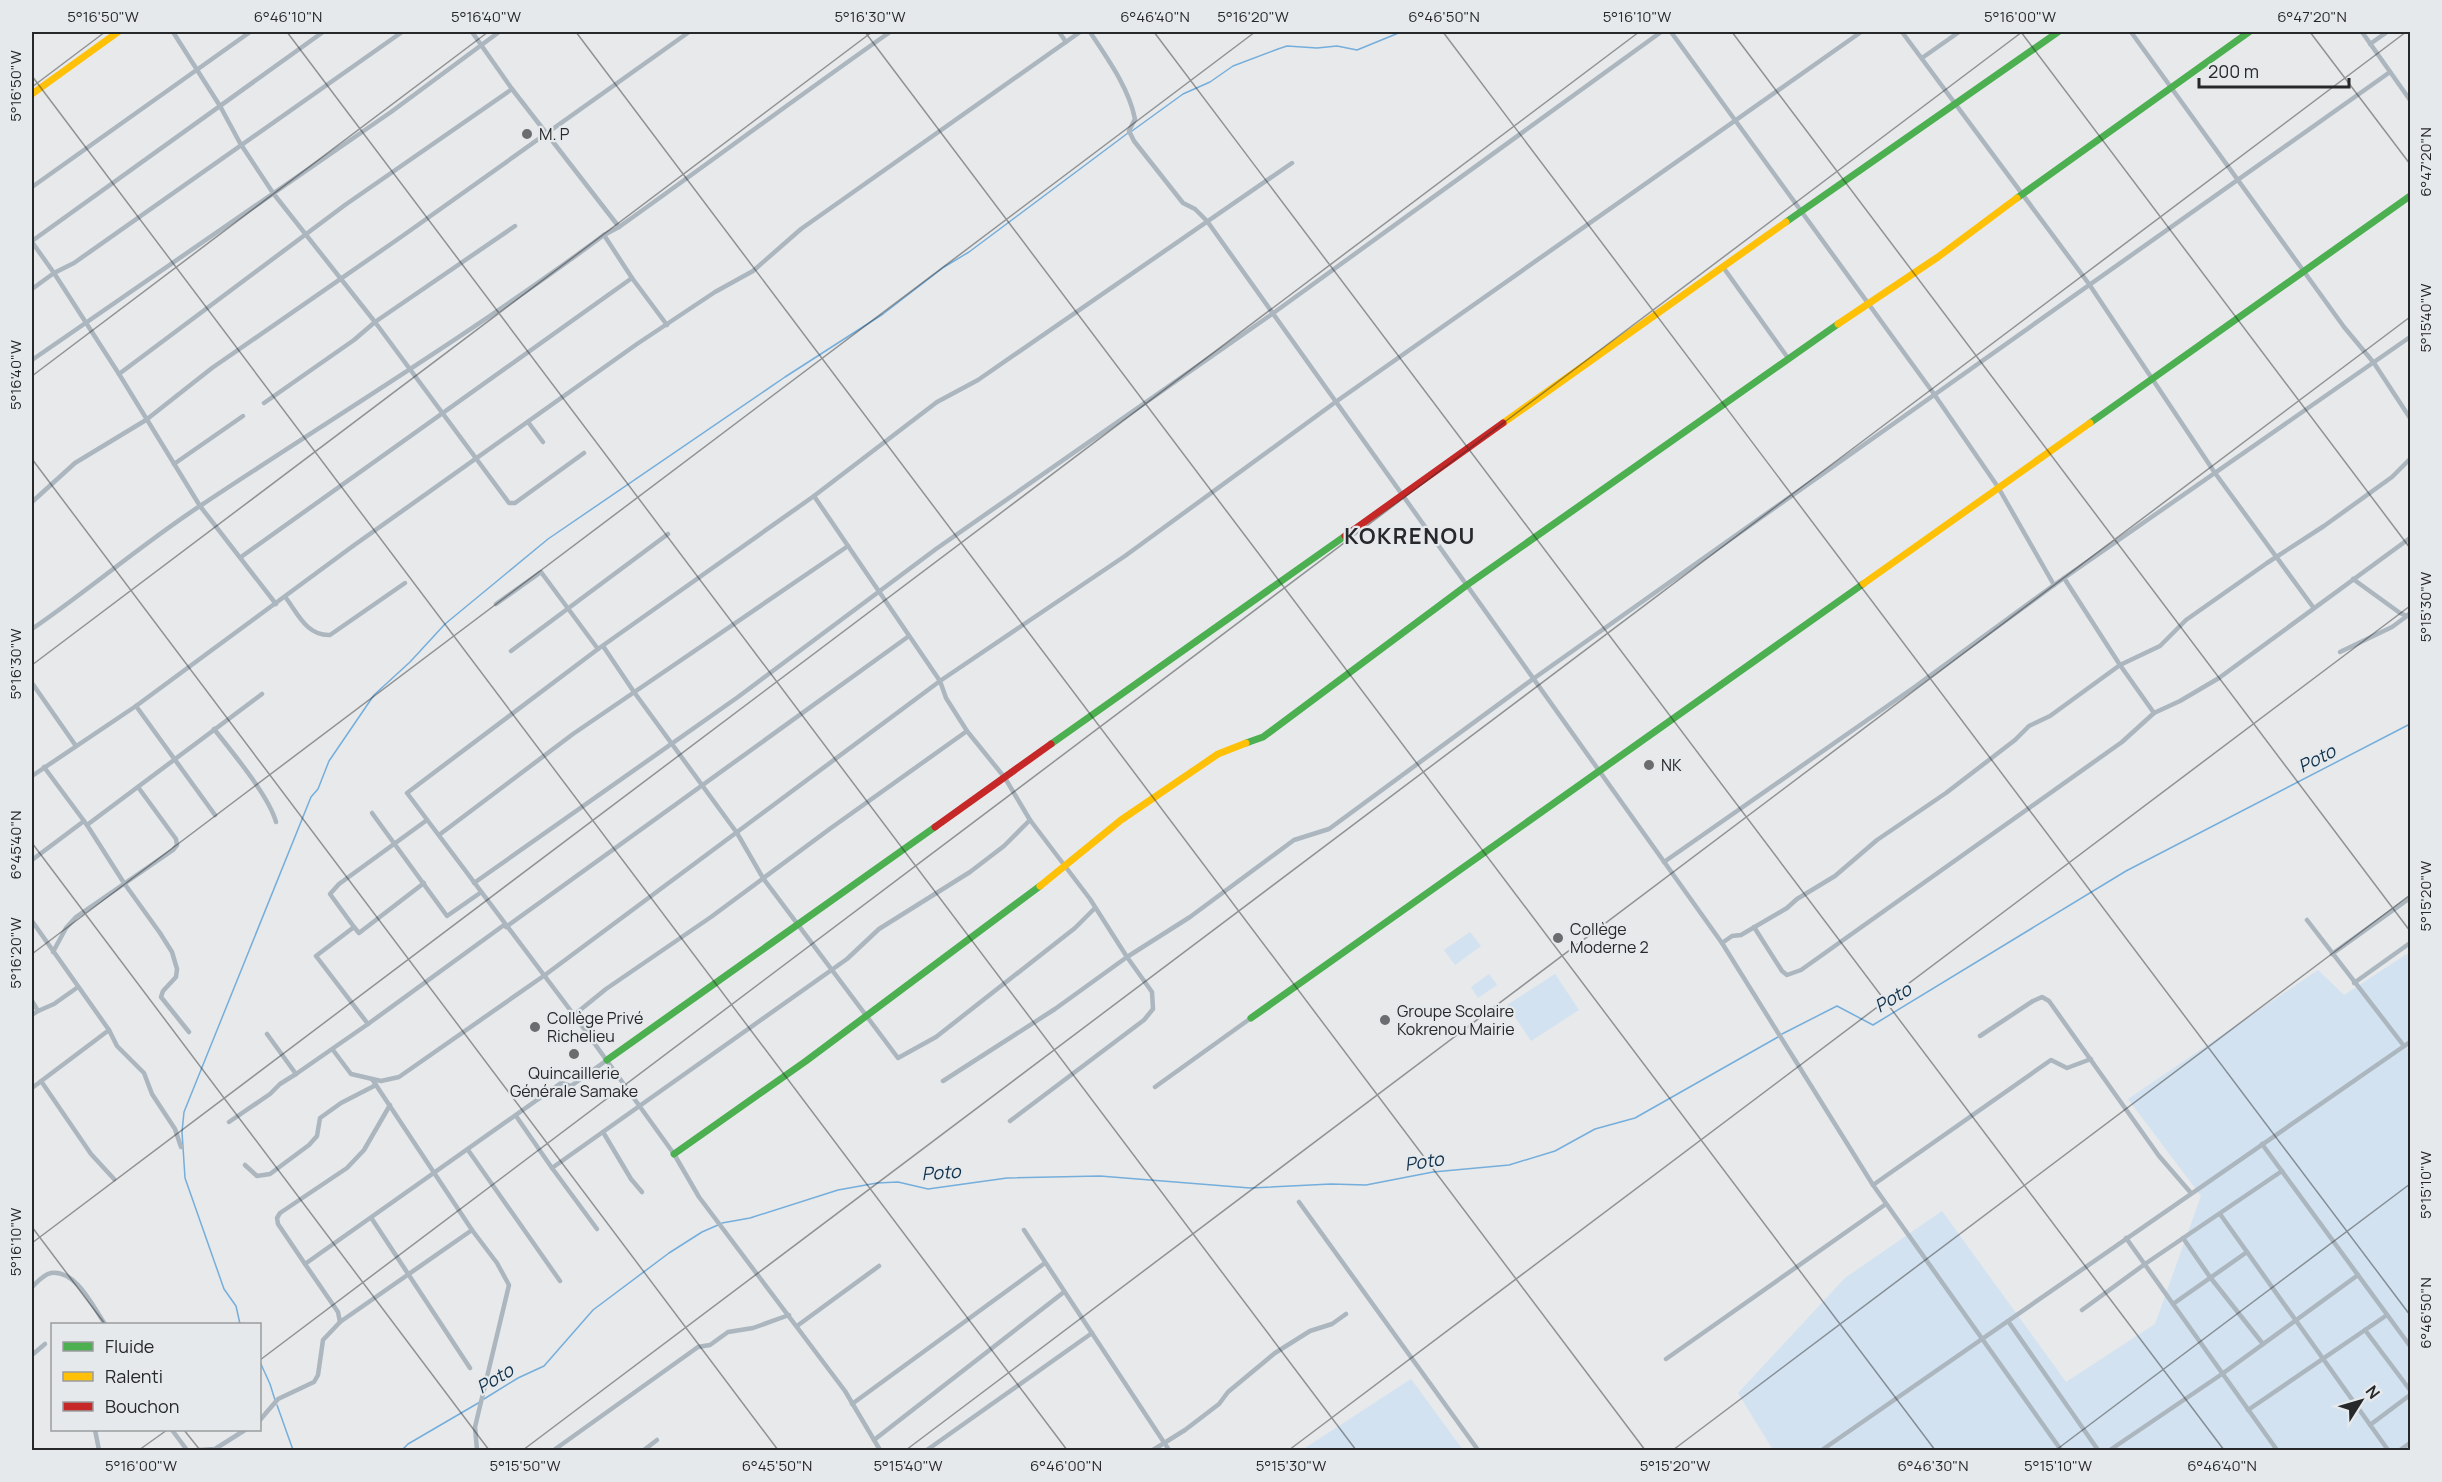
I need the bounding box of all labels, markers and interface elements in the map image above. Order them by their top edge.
text: 5°16'50"W [67,6,139,27]
text: 6°46'10"N [254,6,322,27]
text: 5°16'40"W [451,6,521,27]
text: 5°16'30"W [834,6,906,27]
text: 6°46'40"N [1120,6,1190,27]
text: 5°16'20"W [1217,6,1289,27]
text: 6°46'50"N [1408,6,1480,27]
text: 5°16'10"W [1603,6,1671,27]
text: 5°16'00"W [1984,6,2056,27]
text: 6°47'20"N [2277,6,2347,27]
text: 5°16'50"W [5,50,26,122]
scale bar [2199,51,2349,89]
text: 200 m [2208,59,2259,83]
place label: M. P [539,123,570,145]
marker: M. P [520,127,534,141]
text: 6°47'20"N [2415,127,2436,197]
text: 5°15'40"W [2415,283,2436,353]
text: 5°16'40"W [5,340,26,410]
district label: KOKRENOU [1344,521,1476,551]
text: 5°15'30"W [2415,572,2436,642]
text: 5°16'30"W [5,628,26,700]
water label: Poto [2294,738,2341,778]
place label: NK [1661,754,1682,776]
marker: NK [1642,758,1656,772]
text: 6°45'40"N [5,810,26,880]
text: 5°15'20"W [2415,861,2436,931]
text: 5°16'20"W [5,917,26,989]
place label: Collège Moderne 2 [1570,918,1649,958]
marker: Collège Moderne 2 [1551,931,1565,945]
water label: Poto [1870,976,1917,1017]
place label: Groupe Scolaire Kokrenou Mairie [1397,1000,1515,1040]
place label: Collège Privé Richelieu [547,1007,643,1047]
marker: Groupe Scolaire Kokrenou Mairie [1378,1013,1392,1027]
marker: Collège Privé Richelieu [528,1020,542,1034]
marker: Quincaillerie Générale Samake [567,1047,581,1061]
place label: Quincaillerie Générale Samake [510,1062,638,1102]
water label: Poto [1403,1146,1446,1176]
text: 5°15'10"W [2415,1151,2436,1219]
water label: Poto [921,1159,963,1185]
text: 5°16'10"W [5,1208,26,1276]
text: 6°46'50"N [2415,1277,2436,1349]
legend [51,1323,261,1431]
text: Fluide [105,1334,154,1358]
water label: Poto [472,1357,519,1398]
text: Ralenti [105,1364,163,1388]
north arrow [2331,1371,2391,1431]
text: N [2361,1381,2385,1403]
text: Bouchon [105,1394,179,1418]
text: 5°16'00"W [105,1455,177,1476]
text: 5°15'50"W [490,1455,560,1476]
text: 6°45'50"N [742,1455,812,1476]
text: 5°15'40"W [873,1455,943,1476]
text: 6°46'00"N [1030,1455,1102,1476]
text: 5°15'30"W [1256,1455,1326,1476]
text: 5°15'20"W [1640,1455,1710,1476]
text: 6°46'30"N [1897,1455,1969,1476]
text: 5°15'10"W [2024,1455,2092,1476]
text: 6°46'40"N [2187,1455,2257,1476]

